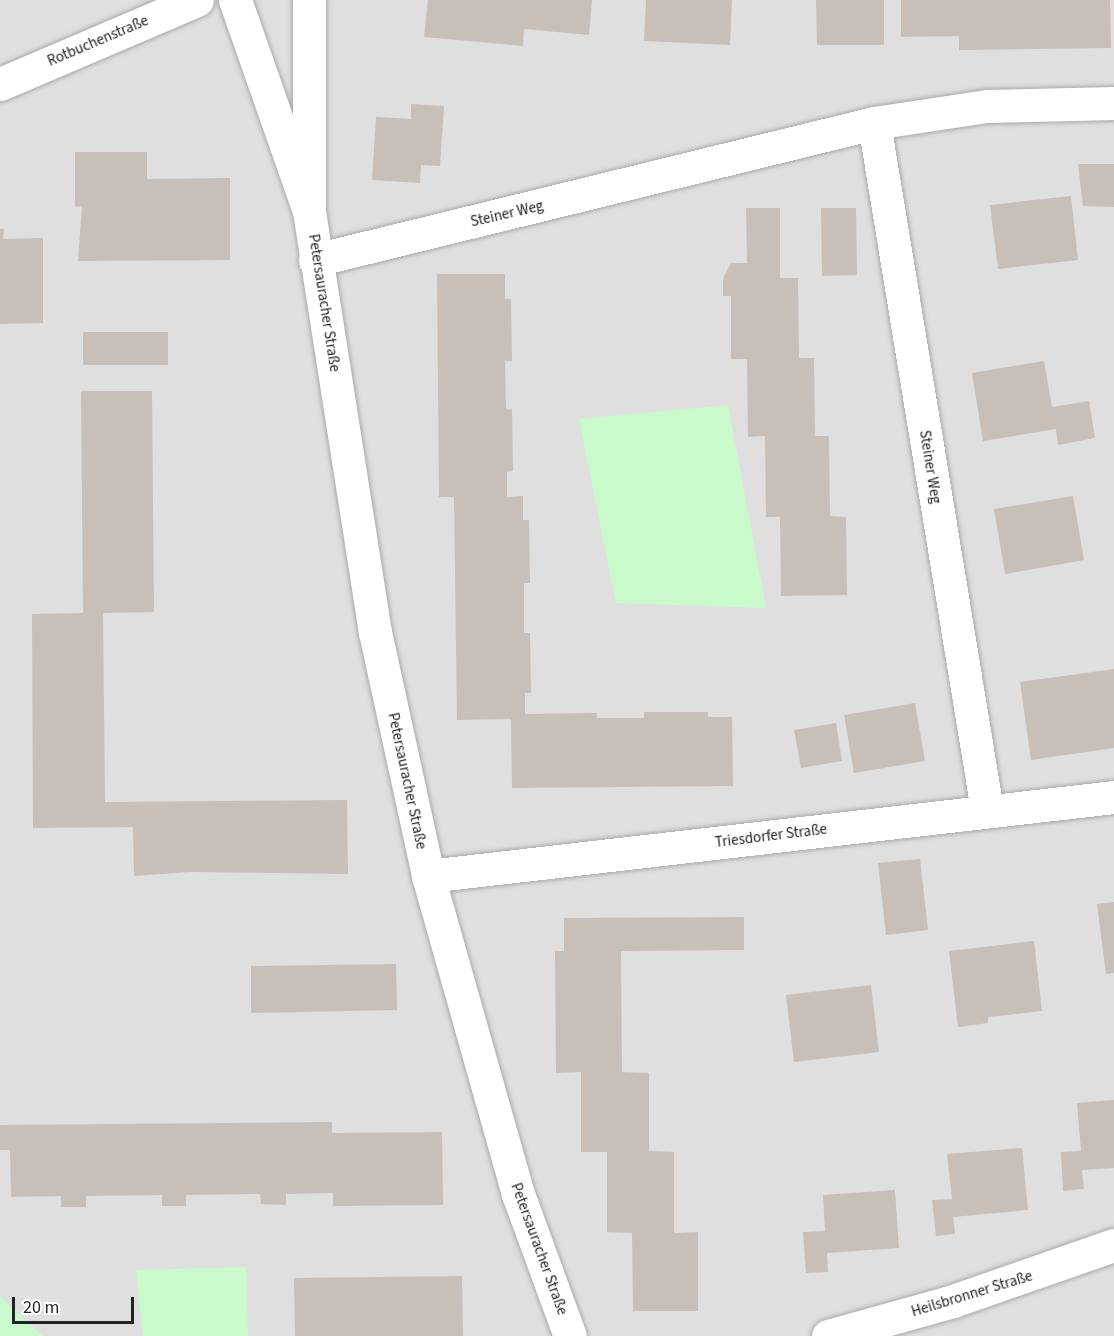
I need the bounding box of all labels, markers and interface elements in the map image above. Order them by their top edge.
street label: Rotbuchenstraße [45,12,151,70]
street label: Steiner Weg [469,197,545,231]
street label: Petersauracher Straße [304,233,344,373]
street label: Steiner Weg [915,429,945,505]
street label: Petersauracher Straße [384,711,430,851]
street label: Triesdorfer Straße [714,820,828,852]
street label: Petersauracher Straße [507,1181,571,1317]
street label: Heilsbronner Straße [909,1267,1035,1321]
scale bar [15,1285,136,1323]
text: 20 m [23,1295,59,1320]

